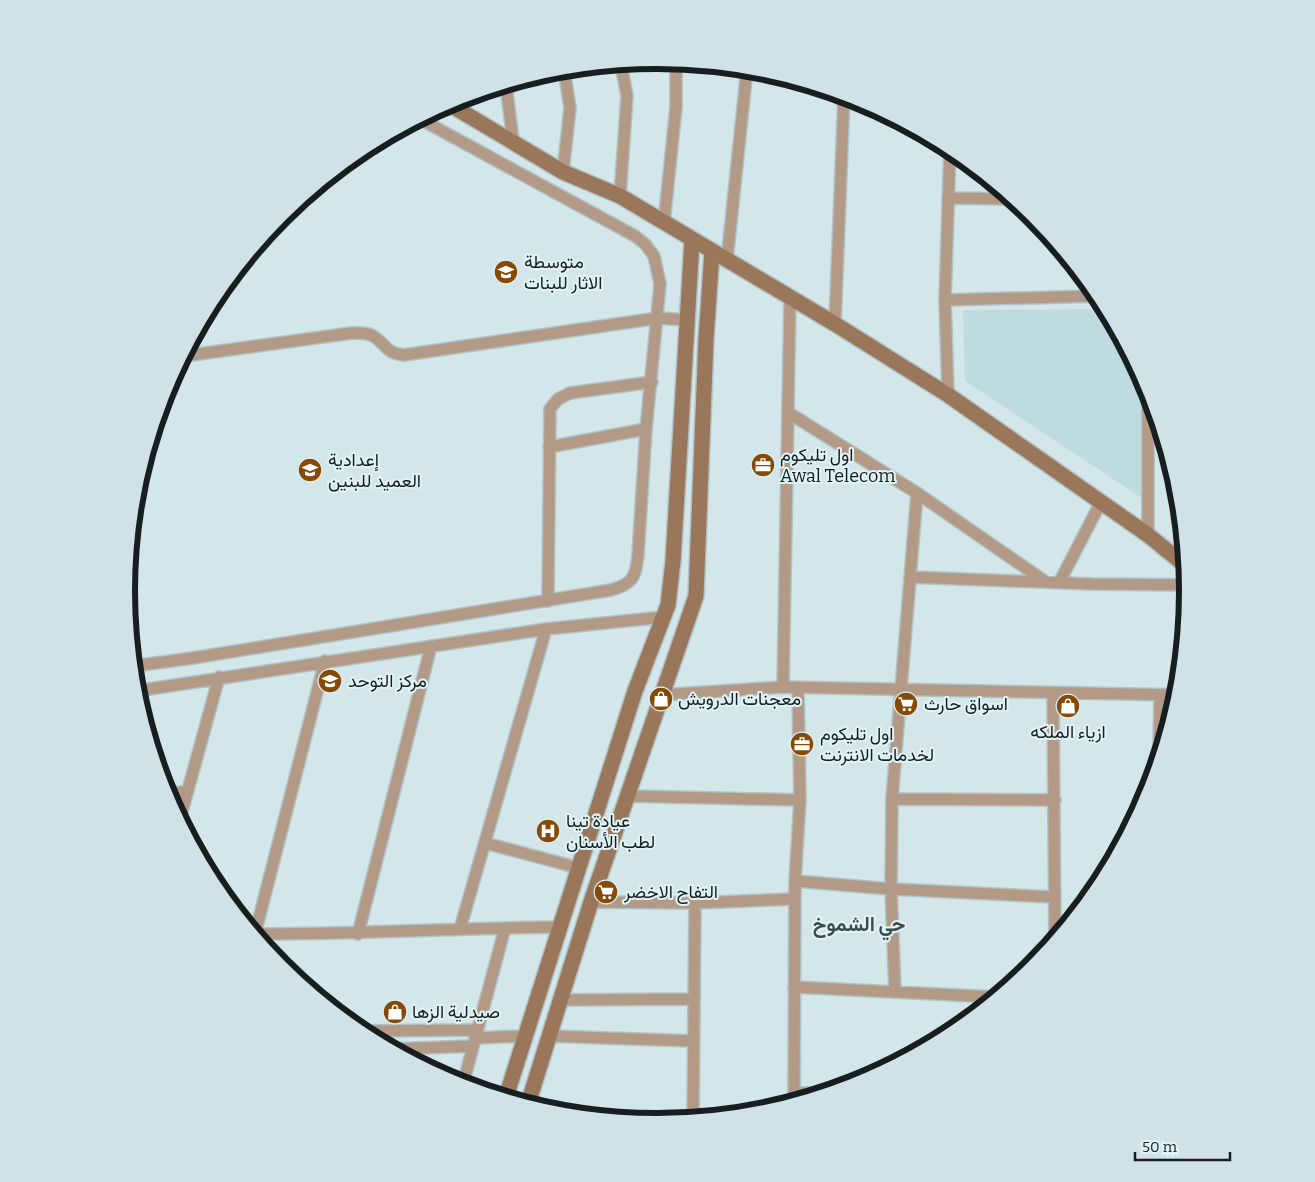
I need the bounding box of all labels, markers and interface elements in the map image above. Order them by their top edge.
place label: متوسطة الاثار للبنات [524,251,603,294]
school or university icon: متوسطة الاثار للبنات [493,259,519,285]
place label: اول تليكوم Awal Telecom [780,444,896,487]
place label: إعدادية العميد للبنين [328,449,421,492]
office icon: اول تليكوم Awal Telecom [750,452,776,478]
school or university icon: إعدادية العميد للبنين [297,457,323,483]
school or university icon: مركز التوحد [317,668,343,694]
place label: مركز التوحد [348,670,427,692]
shop icon: معجنات الدرويش [648,686,674,712]
place label: معجنات الدرويش [678,688,801,710]
supermarket icon: اسواق حارث [893,691,919,717]
place label: اسواق حارث [924,693,1008,715]
shop icon: ازياء الملكه [1055,693,1081,719]
place label: ازياء الملكه [1030,721,1106,743]
place label: اول تليكوم لخدمات الانترنت [820,723,934,766]
office icon: اول تليكوم لخدمات الانترنت [789,731,815,757]
place label: عيادة تينا لطب الأسنان [566,810,655,853]
hospital icon: عيادة تينا لطب الأسنان [535,818,561,844]
supermarket icon: التفاح الاخضر [593,879,619,905]
place label: التفاح الاخضر [623,881,718,904]
district label: حي الشموخ [813,912,905,941]
shop icon: صيدلية الزها [382,999,408,1025]
place label: صيدلية الزها [412,1001,500,1023]
scale bar [1135,1130,1230,1162]
text: 50 m [1142,1138,1178,1156]

